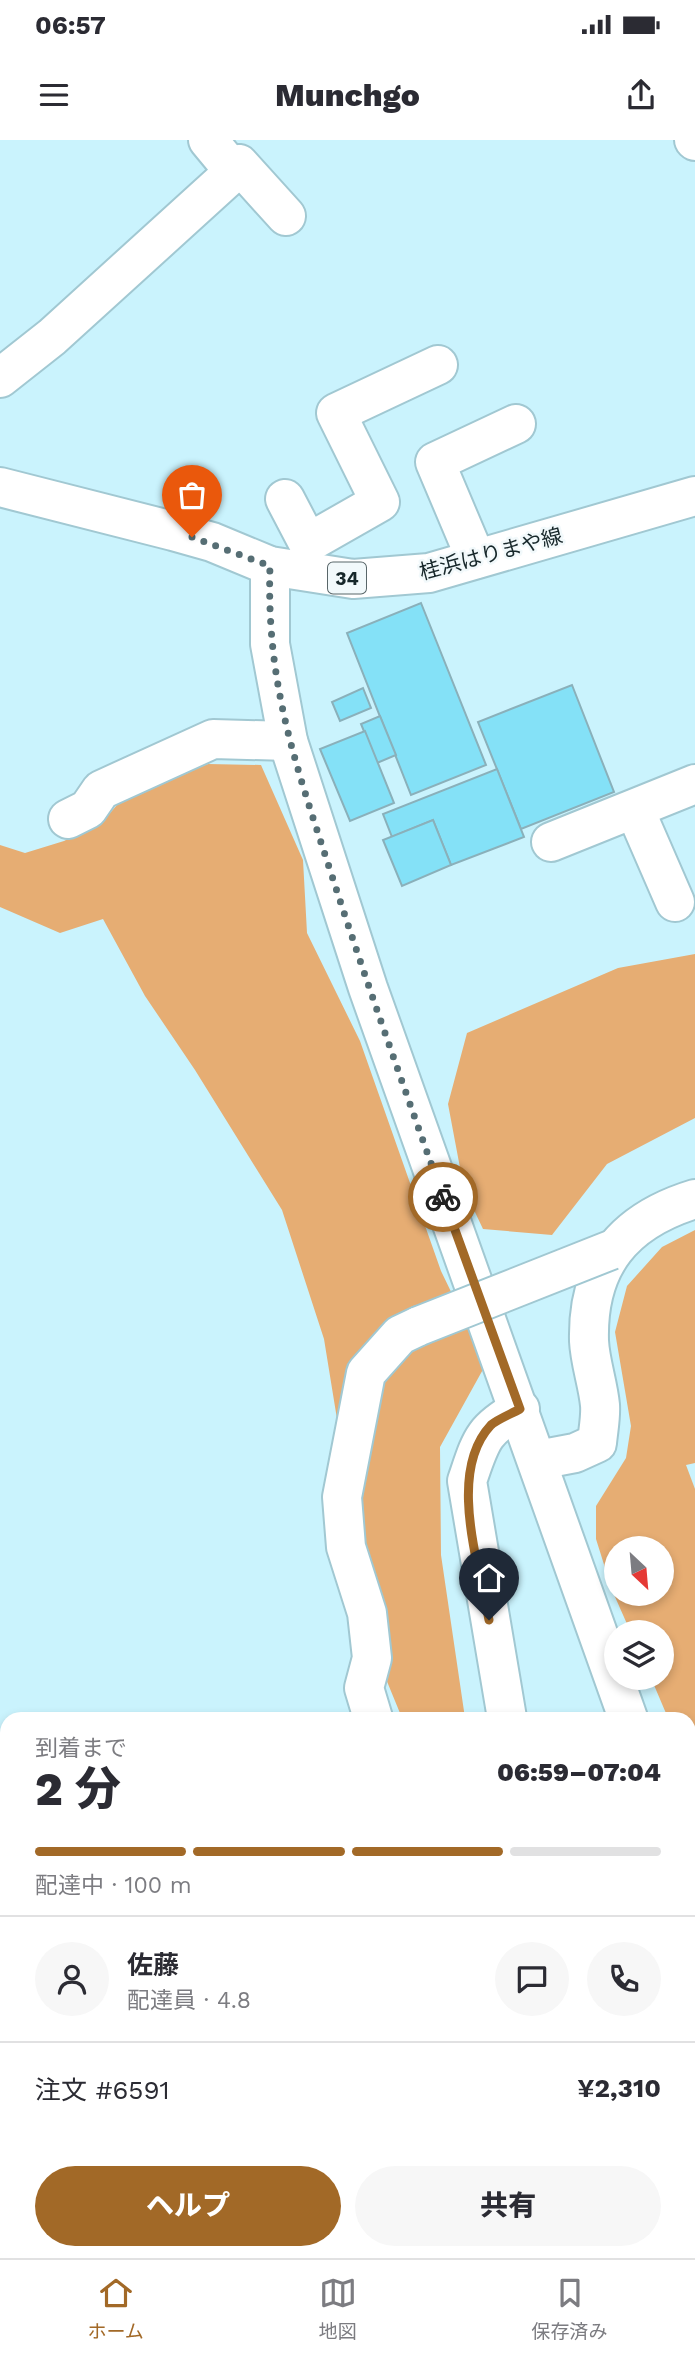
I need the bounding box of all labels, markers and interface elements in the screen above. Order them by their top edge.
text: 06:57 [35,10,106,40]
icon: menu [35,76,73,114]
text: Munchgo [275,76,420,114]
icon: share [622,76,660,114]
pin [162,465,222,537]
icon: bag [173,476,211,514]
street label: 桂浜はりまや線 [417,522,565,585]
road number: 34 [328,562,366,593]
courier [408,1162,478,1232]
icon: bike [424,1178,462,1216]
north arrow [604,1536,674,1606]
map controls [604,1536,674,1690]
pin [459,1548,519,1620]
icon: home [470,1559,508,1597]
button: layers [604,1620,674,1690]
text: 到着まで [35,1735,127,1762]
text: 06:59–07:04 [497,1757,661,1787]
text: 2 分 [35,1762,121,1816]
text: 配達中 · 100 m [35,1872,192,1899]
button: person [35,1942,109,2016]
button: chat [495,1942,569,2016]
button: phone [587,1942,661,2016]
text: 佐藤 [127,1950,179,1980]
text: 配達員 · 4.8 [127,1987,251,2014]
text: ¥2,310 [577,2073,661,2103]
text: 注文 #6591 [35,2075,170,2105]
button: ヘルプ [35,2166,341,2246]
button: 共有 [355,2166,661,2246]
tab: ホーム [87,2274,144,2343]
tab: 地図 [319,2274,357,2343]
tab: 保存済み [532,2274,608,2343]

